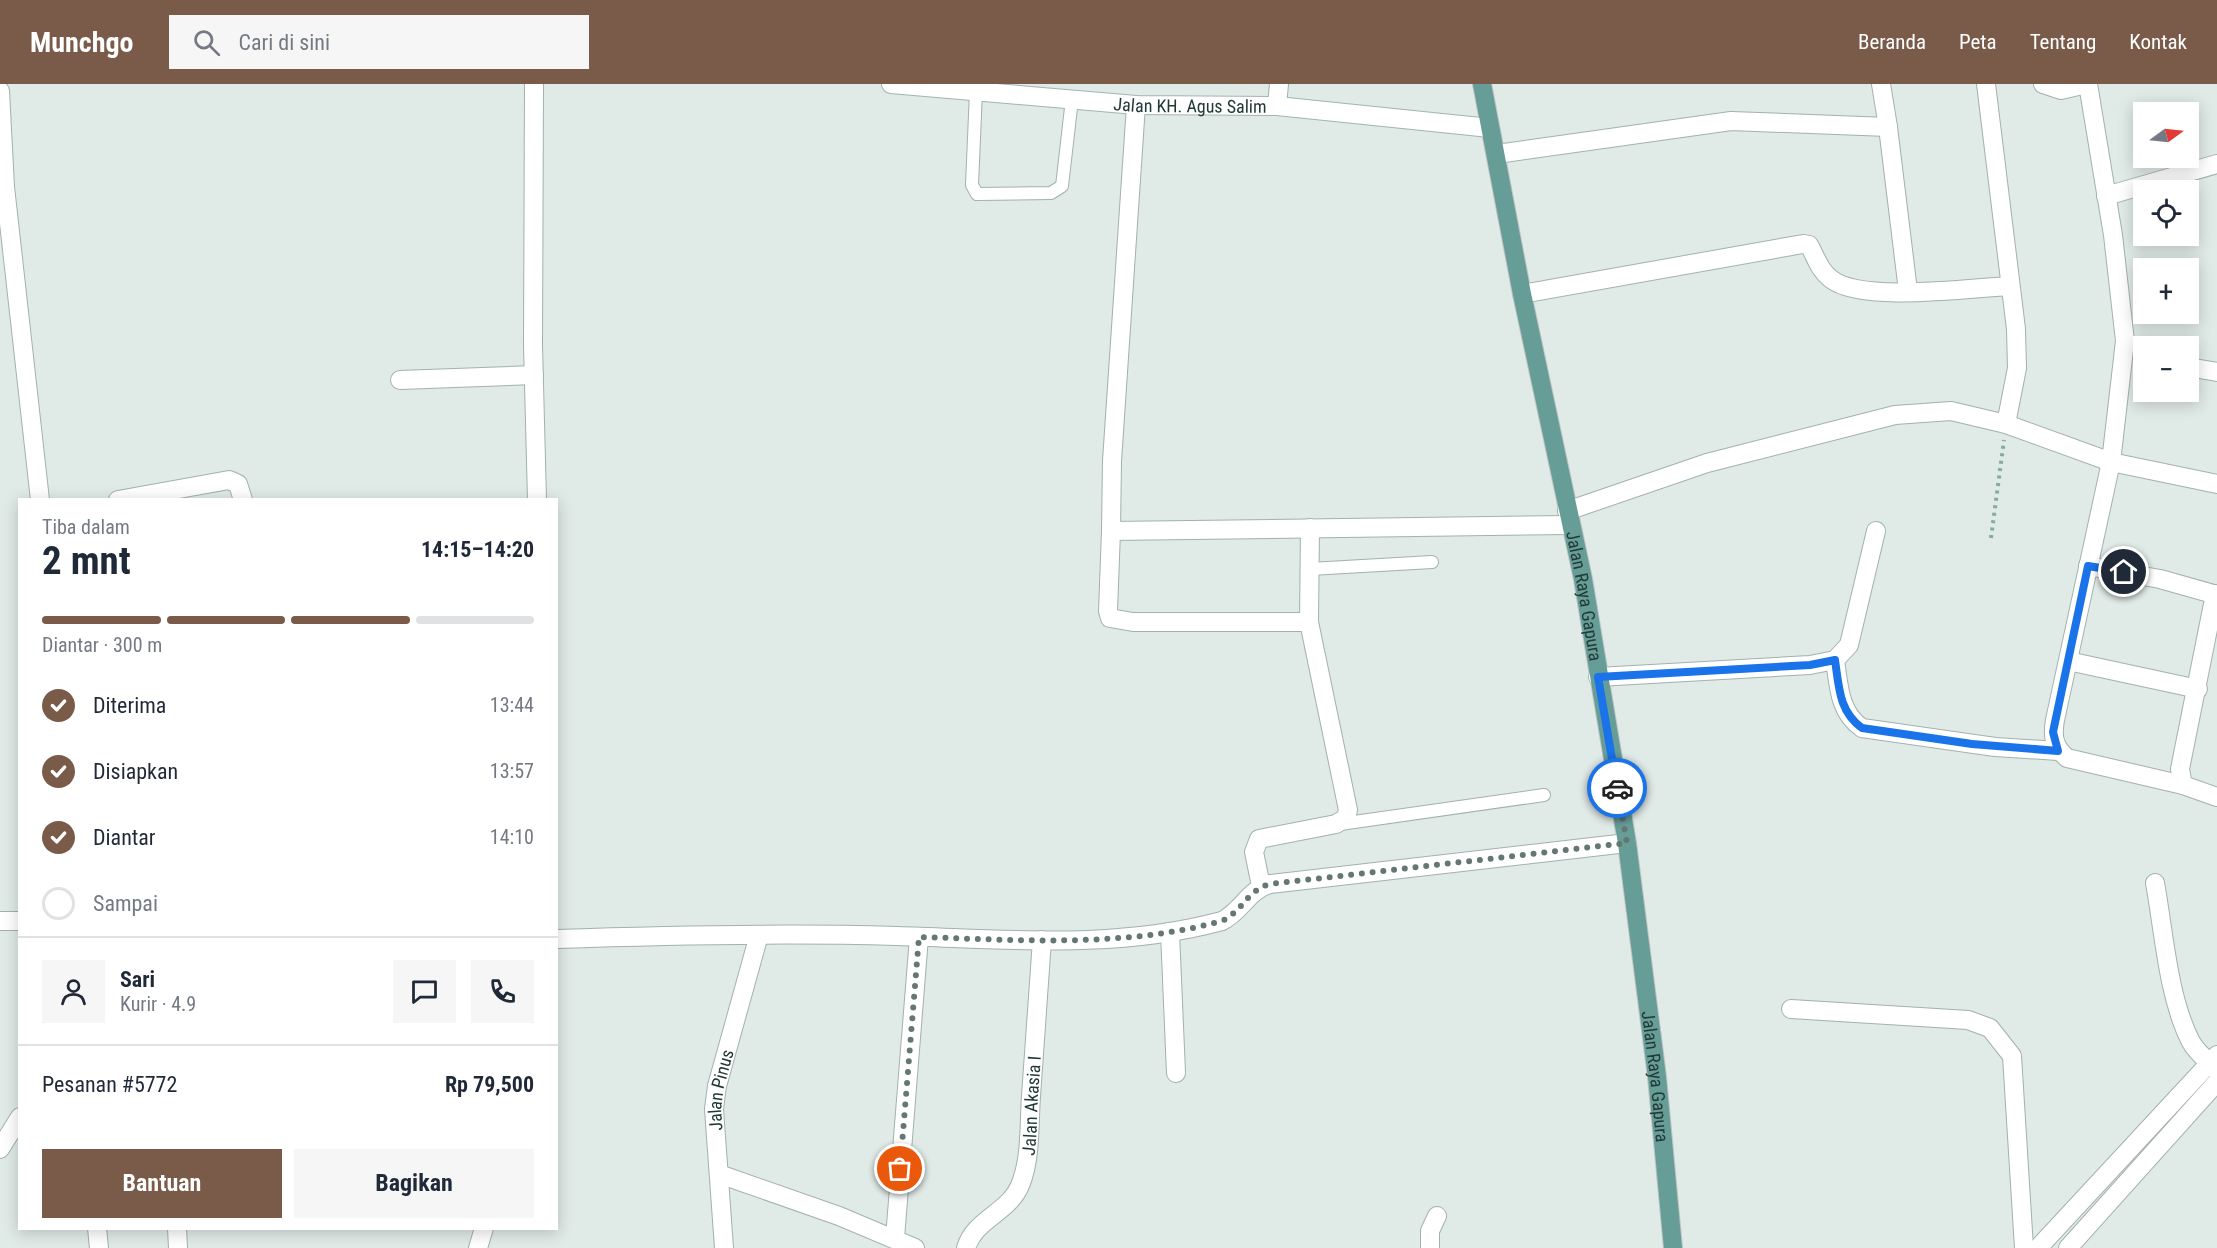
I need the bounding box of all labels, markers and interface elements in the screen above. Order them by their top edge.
search box [169,15,589,69]
text: Munchgo [30,26,133,59]
icon: search [190,26,223,59]
text: Cari di sini [238,30,330,55]
text: Beranda [1858,30,1926,54]
text: Peta [1959,30,1997,54]
text: Tentang [2030,30,2096,54]
text: Kontak [2129,30,2187,54]
street label: Jalan KH. Agus Salim [1113,93,1267,116]
north arrow [2133,102,2199,168]
map controls [2133,102,2199,402]
button: locate [2133,180,2199,246]
button: + [2133,258,2199,324]
button: − [2133,336,2199,402]
text: Tiba dalam [42,515,130,539]
street label: Jalan Raya Gapura [1562,529,1607,662]
text: 14:15–14:20 [421,537,534,562]
text: 2 mnt [42,538,131,584]
pin [2098,546,2149,597]
icon: home [2107,555,2140,588]
text: Diantar · 300 m [42,633,162,657]
icon: check [42,689,75,722]
text: Diterima [93,693,166,718]
text: 13:44 [490,693,534,717]
icon: check [42,755,75,788]
courier [1587,758,1647,818]
text: Disiapkan [93,759,178,784]
text: 13:57 [490,759,534,783]
icon: car [1601,772,1634,805]
icon: check [42,821,75,854]
text: Diantar [93,825,156,850]
text: 14:10 [490,825,534,849]
text: Sampai [93,891,158,916]
button: person [42,960,105,1023]
button: chat [393,960,456,1023]
button: phone [471,960,534,1023]
text: Sari [120,967,155,992]
text: Kurir · 4.9 [120,992,196,1016]
street label: Jalan Raya Gapura [1638,1010,1674,1143]
street label: Jalan Pinus [704,1047,737,1131]
street label: Jalan Akasia I [1017,1055,1044,1156]
text: Pesanan #5772 [42,1072,177,1097]
text: Rp 79,500 [445,1072,534,1097]
pin [874,1143,925,1194]
button: Bantuan [42,1149,282,1218]
button: Bagikan [294,1149,534,1218]
icon: bag [883,1152,916,1185]

